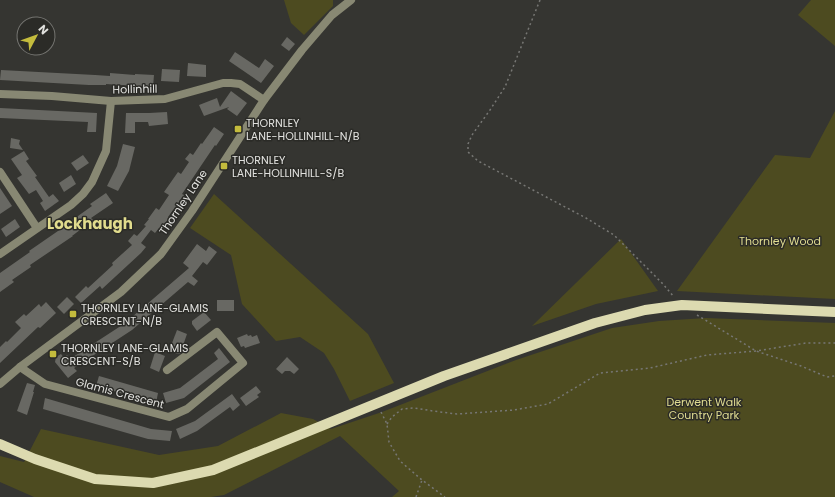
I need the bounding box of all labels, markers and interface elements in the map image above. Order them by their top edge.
north arrow [16,16,56,56]
text: N [35,21,52,38]
street label: Hollinhill [112,81,158,97]
place label: THORNLEY LANE-HOLLINHILL-N/B [246,115,360,144]
marker: THORNLEY LANE-HOLLINHILL-N/B [233,124,243,134]
place label: THORNLEY LANE-HOLLINHILL-S/B [232,152,344,181]
marker: THORNLEY LANE-HOLLINHILL-S/B [219,161,229,171]
street label: Thornley Lane [155,166,211,238]
district label: Lockhaugh [47,213,133,234]
park label: Thornley Wood [739,233,821,249]
place label: THORNLEY LANE-GLAMIS CRESCENT-N/B [81,300,208,329]
marker: THORNLEY LANE-GLAMIS CRESCENT-N/B [68,309,78,319]
place label: THORNLEY LANE-GLAMIS CRESCENT-S/B [61,340,188,369]
marker: THORNLEY LANE-GLAMIS CRESCENT-S/B [48,349,58,359]
street label: Glamis Crescent [74,373,166,413]
park label: Derwent Walk Country Park [666,394,742,423]

